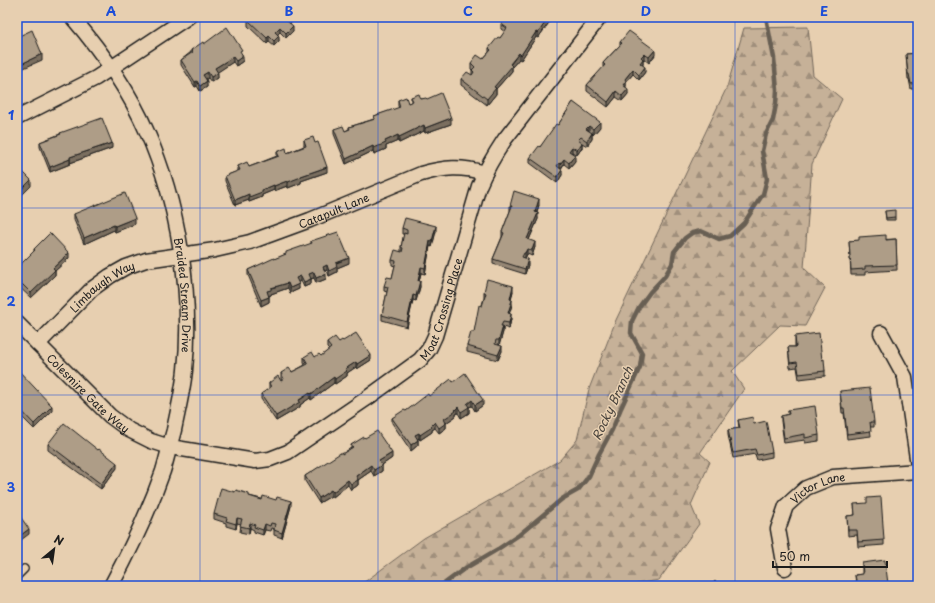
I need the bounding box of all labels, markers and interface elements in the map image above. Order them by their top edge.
text: A [106,1,116,20]
text: B [285,1,294,20]
text: C [463,1,473,20]
text: D [641,1,651,20]
text: E [820,1,828,20]
text: 1 [8,105,14,124]
street label: Catapult Lane [296,188,372,232]
street label: Braided Stream Drive [170,236,196,353]
street label: Limbaugh Way [65,256,137,316]
street label: Moat Crossing Place [415,256,466,364]
text: 2 [6,291,16,310]
street label: Colesmire Gate Way [43,349,134,436]
water label: Rocky Branch [587,362,637,443]
street label: Victor Lane [786,468,846,507]
text: 3 [7,477,16,496]
north arrow [34,529,74,569]
text: N [51,530,67,550]
scale bar [773,543,887,569]
text: 50 m [779,547,810,565]

